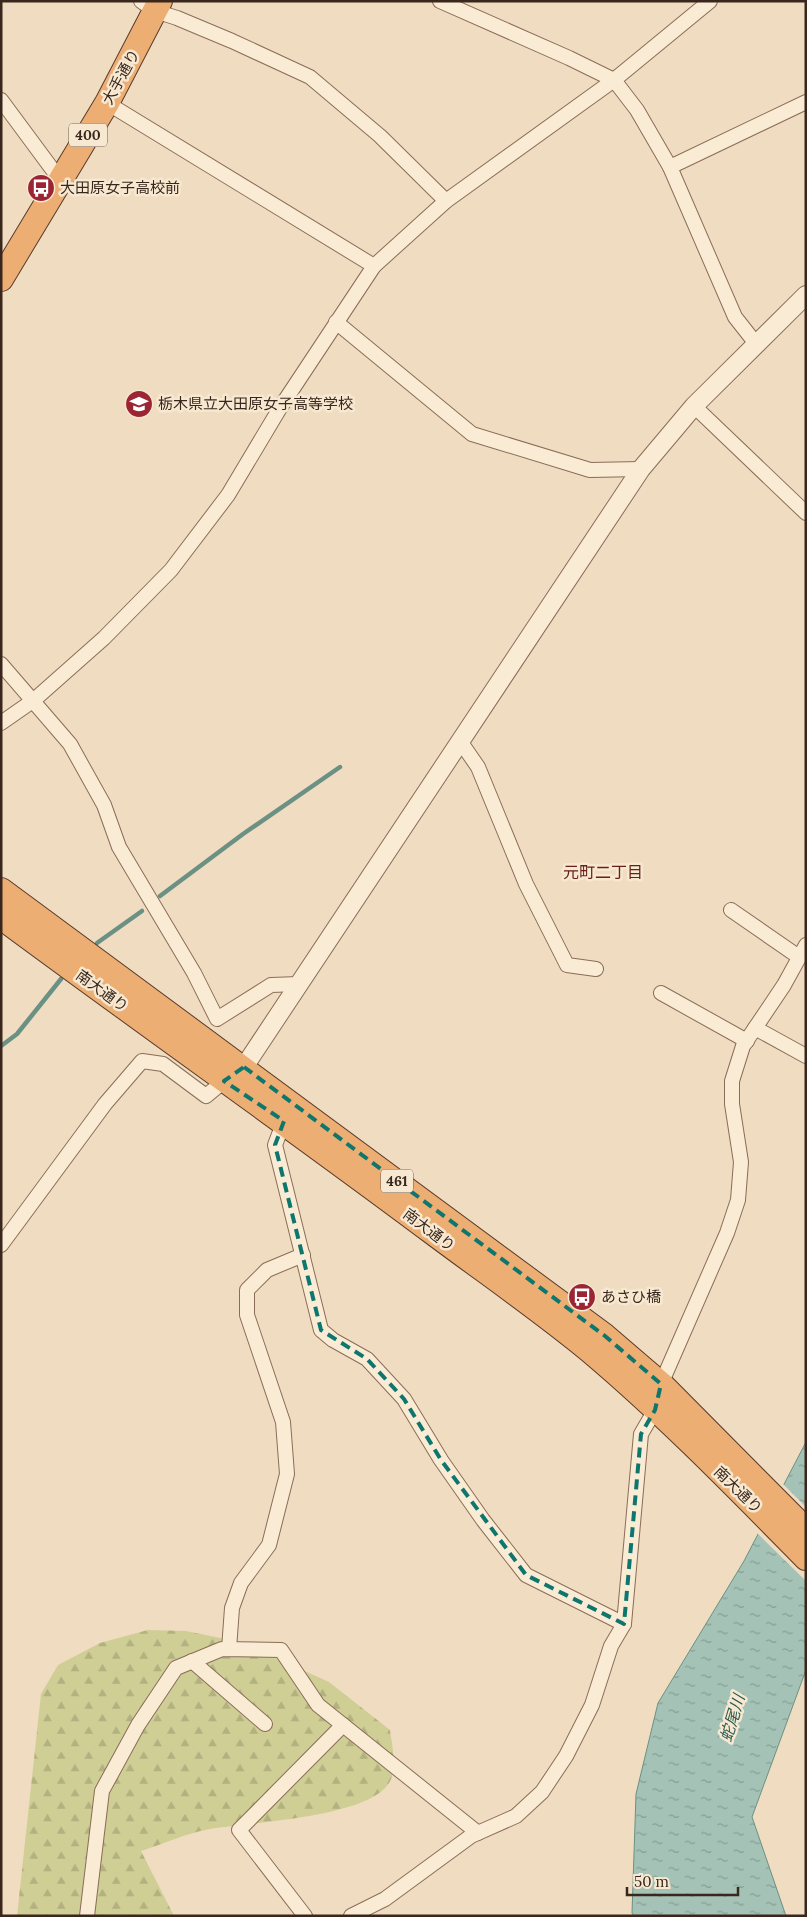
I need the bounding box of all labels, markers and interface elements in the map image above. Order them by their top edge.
street label: 大手通り [98,46,143,108]
road number: 400 [69,124,107,146]
bus stop icon: 大田原女子高校前 [26,173,56,203]
place label: 大田原女子高校前 [60,178,180,197]
school or university icon: 栃木県立大田原女子高等学校 [124,389,154,419]
place label: 栃木県立大田原女子高等学校 [158,394,353,413]
district label: 元町二丁目 [563,862,643,882]
street label: 南大通り [72,965,132,1016]
road number: 461 [381,1170,413,1192]
street label: 南大通り [400,1204,459,1255]
bus stop icon: あさひ橋 [567,1282,597,1312]
place label: あさひ橋 [601,1287,661,1306]
street label: 南大通り [710,1462,767,1517]
water label: 蛇尾川 [715,1690,749,1744]
scale bar [627,1864,738,1896]
text: 50 m [634,1872,669,1891]

